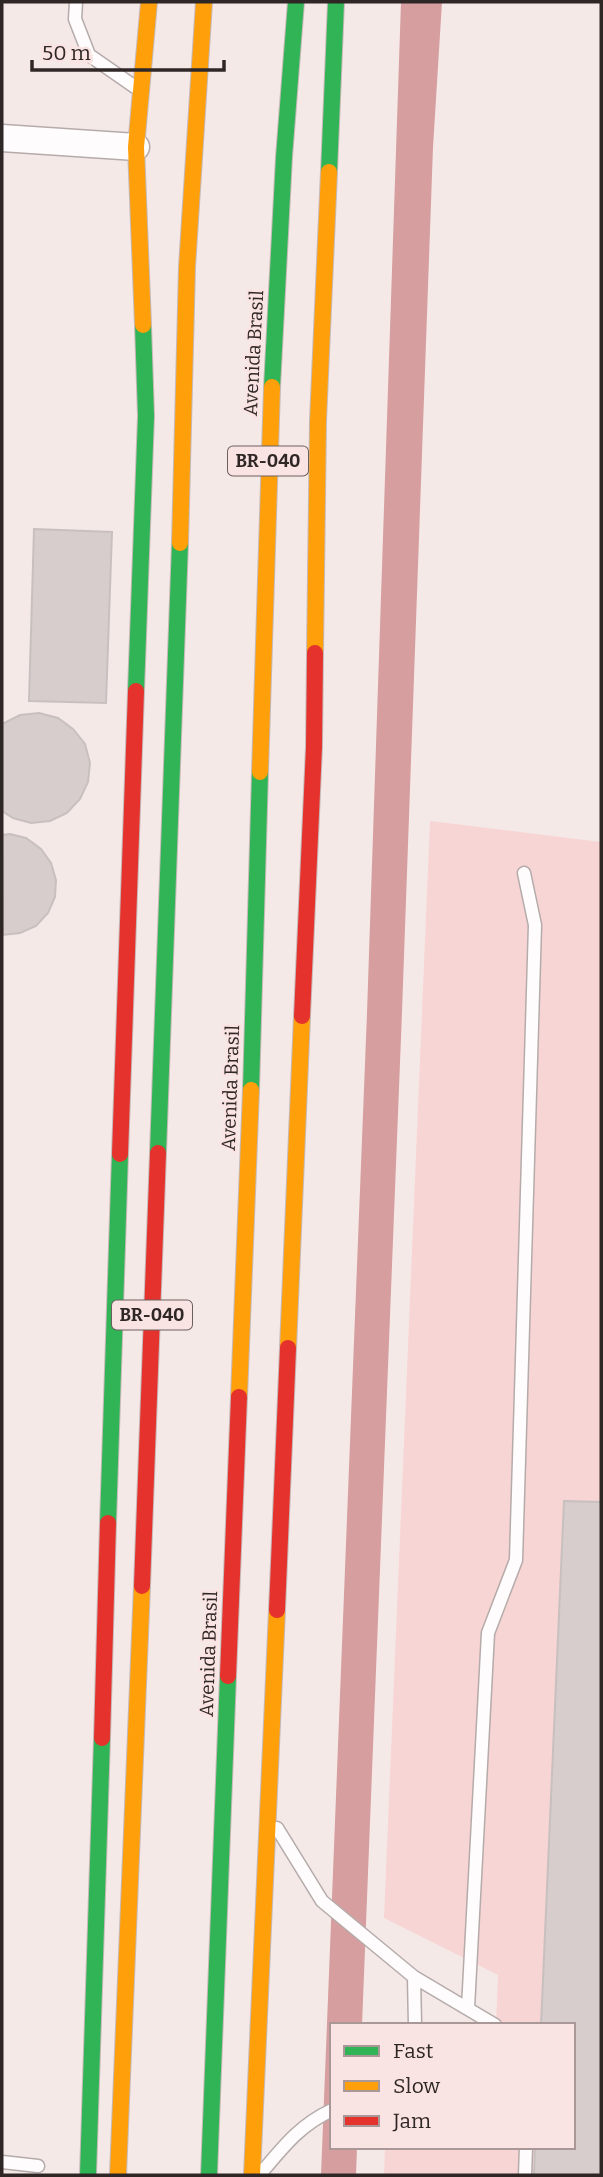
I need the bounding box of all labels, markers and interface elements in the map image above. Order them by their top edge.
scale bar [32,28,224,72]
text: 50 m [42,40,91,66]
street label: Avenida Brasil [239,290,268,416]
road number: BR-040 [228,447,308,476]
street label: Avenida Brasil [217,1025,244,1151]
road number: BR-040 [112,1300,192,1330]
street label: Avenida Brasil [195,1591,222,1717]
legend [330,2023,575,2149]
text: Fast [393,2038,434,2064]
text: Slow [393,2073,440,2099]
text: Jam [392,2108,431,2134]

